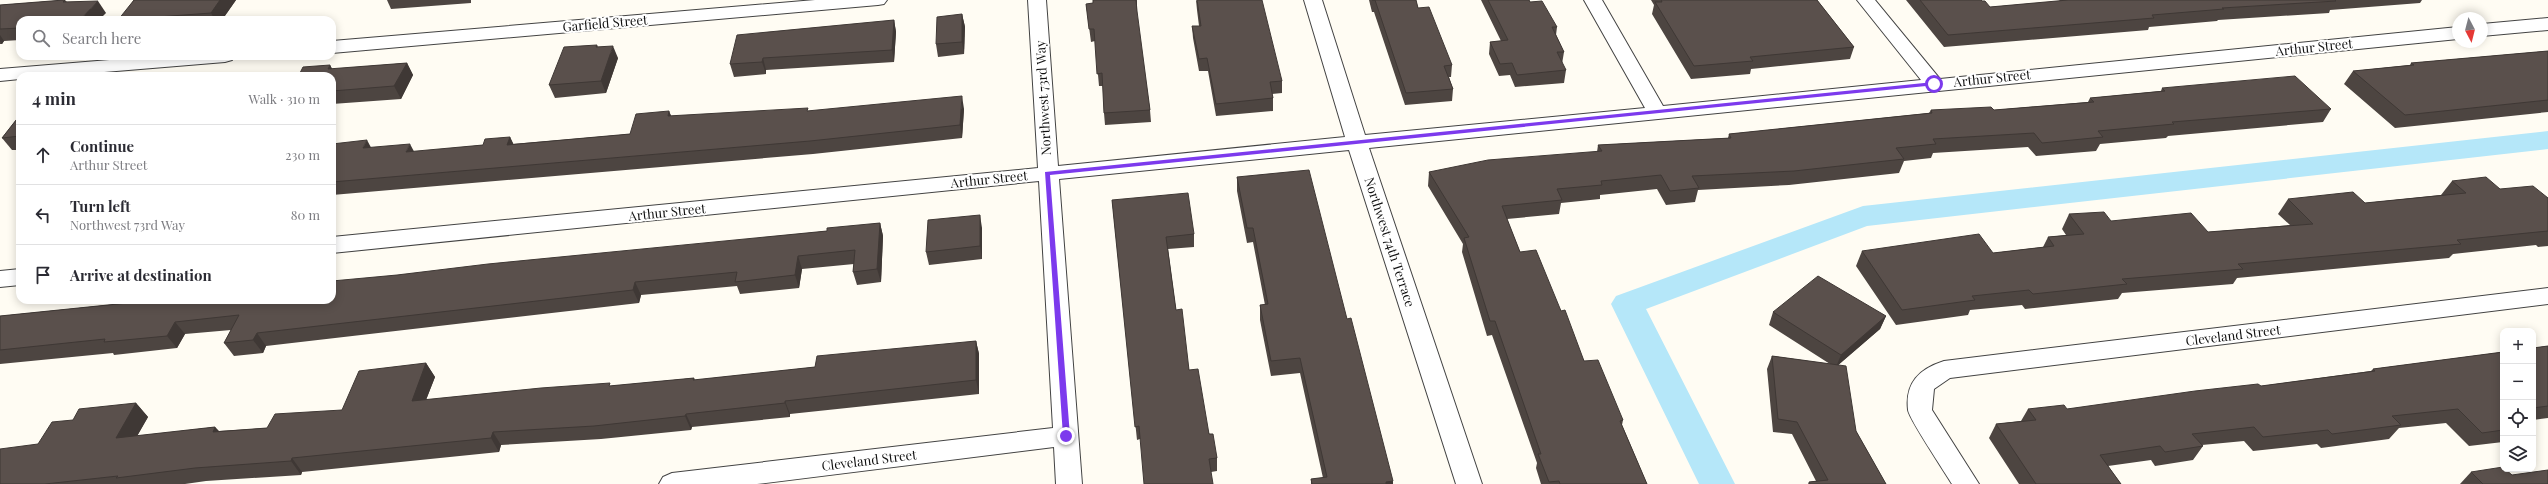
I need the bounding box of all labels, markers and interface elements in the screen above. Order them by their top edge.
street label: Garfield Street [562,10,649,35]
north arrow [2452,12,2488,48]
search box [16,16,336,60]
icon: search [30,27,52,49]
text: Search here [62,28,141,48]
street label: Arthur Street [2274,34,2354,59]
street label: Northwest 73rd Way [1031,40,1054,156]
street label: Arthur Street [1952,65,2032,90]
route start [1925,75,1943,93]
text: 4 min [32,87,76,109]
text: Walk · 310 m [249,90,320,107]
text: Continue [70,136,134,156]
icon: ahead [32,144,54,166]
text: 230 m [285,146,320,163]
text: Arthur Street [70,156,147,173]
street label: Arthur Street [949,166,1029,191]
street label: Northwest 74th Terrace [1361,175,1420,309]
text: Turn left [70,196,131,216]
street label: Arthur Street [627,199,707,224]
icon: left [32,204,54,226]
text: 80 m [291,206,320,223]
text: Northwest 73rd Way [70,216,185,233]
icon: arrive [32,264,54,286]
text: Arrive at destination [70,265,212,285]
street label: Cleveland Street [2184,320,2282,349]
map controls [2500,328,2536,472]
button: + [2500,328,2536,364]
button: − [2500,364,2536,400]
button: locate [2500,400,2536,436]
route end [1057,427,1075,445]
button: layers [2500,436,2536,472]
street label: Cleveland Street [820,445,918,474]

